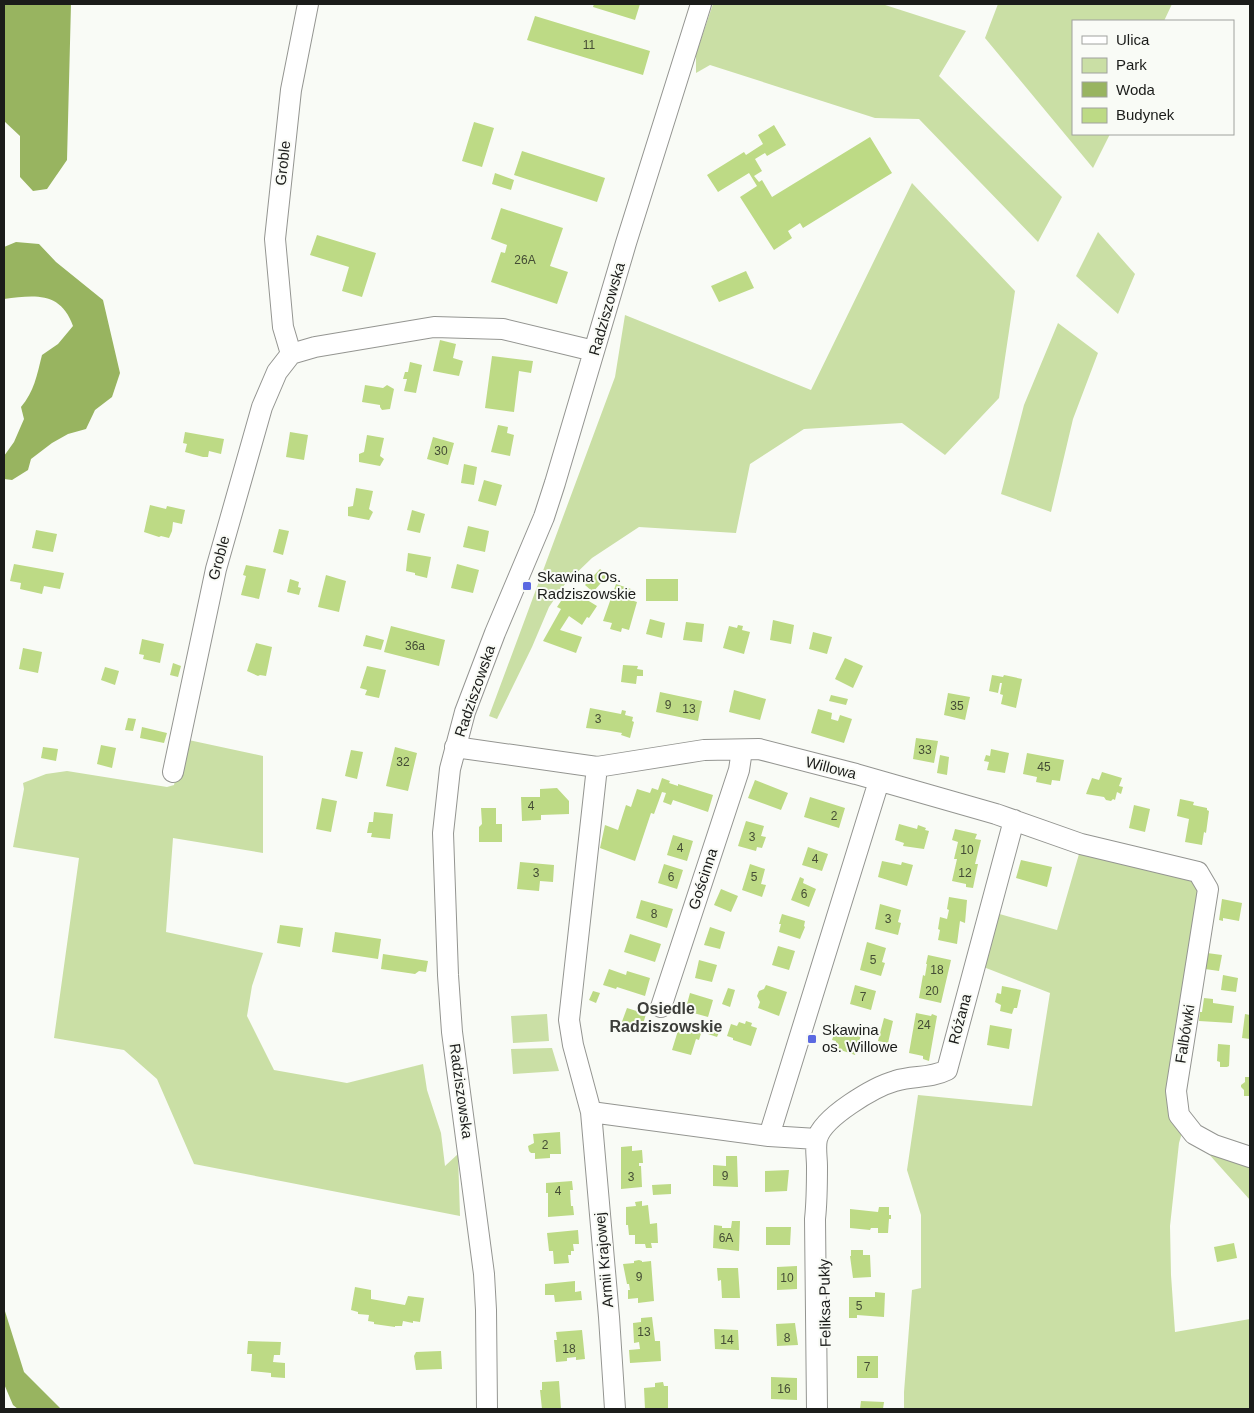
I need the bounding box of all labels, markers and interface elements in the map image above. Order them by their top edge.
legend [1072,20,1234,135]
text: Ulica [1116,31,1150,48]
house number: 11 [583,38,596,52]
text: Park [1116,56,1147,73]
text: Woda [1116,81,1156,98]
text: Budynek [1116,106,1175,123]
street label: Groble [272,140,293,186]
house number: 26A [514,253,536,267]
street label: Radziszowska [585,260,628,357]
house number: 30 [434,444,448,458]
street label: Groble [204,534,233,582]
place label: Skawina Os. Radziszowskie [537,568,636,602]
marker: Skawina Os. Radziszowskie [521,580,533,592]
house number: 36a [405,639,425,653]
street label: Radziszowska [451,642,498,739]
house number: 9 [665,698,672,712]
house number: 35 [950,699,964,713]
house number: 13 [682,702,696,716]
house number: 3 [595,712,602,726]
house number: 33 [918,743,932,757]
street label: Willowa [804,753,859,782]
house number: 32 [396,755,410,769]
house number: 45 [1037,760,1051,774]
house number: 4 [528,799,535,813]
house number: 2 [831,809,838,823]
house number: 3 [749,830,756,844]
house number: 4 [677,841,684,855]
house number: 10 [960,843,974,857]
street label: Gościnna [685,845,721,912]
house number: 4 [812,852,819,866]
house number: 3 [533,866,540,880]
house number: 12 [958,866,972,880]
house number: 6 [668,870,675,884]
house number: 5 [751,870,758,884]
house number: 6 [801,887,808,901]
house number: 8 [651,907,658,921]
house number: 3 [885,912,892,926]
house number: 5 [870,953,877,967]
house number: 18 [930,963,944,977]
house number: 20 [925,984,939,998]
house number: 7 [860,990,867,1004]
street label: Różana [945,991,975,1046]
district label: Osiedle Radziszowskie [610,1000,723,1035]
street label: Falbówki [1171,1003,1198,1064]
house number: 24 [917,1018,931,1032]
place label: Skawina os. Willowe [822,1021,898,1055]
marker: Skawina os. Willowe [806,1033,818,1045]
street label: Radziszowska [446,1042,477,1140]
house number: 2 [542,1138,549,1152]
house number: 9 [722,1169,729,1183]
house number: 3 [628,1170,635,1184]
house number: 4 [555,1184,562,1198]
street label: Armii Krajowej [591,1212,616,1309]
house number: 6A [719,1231,733,1245]
street label: Feliksa Pukły [815,1258,834,1347]
house number: 9 [636,1270,643,1284]
house number: 10 [780,1271,794,1285]
house number: 5 [856,1299,863,1313]
house number: 13 [637,1325,651,1339]
house number: 8 [784,1331,791,1345]
house number: 14 [720,1333,734,1347]
house number: 18 [562,1342,576,1356]
house number: 7 [864,1360,871,1374]
house number: 16 [777,1382,791,1396]

